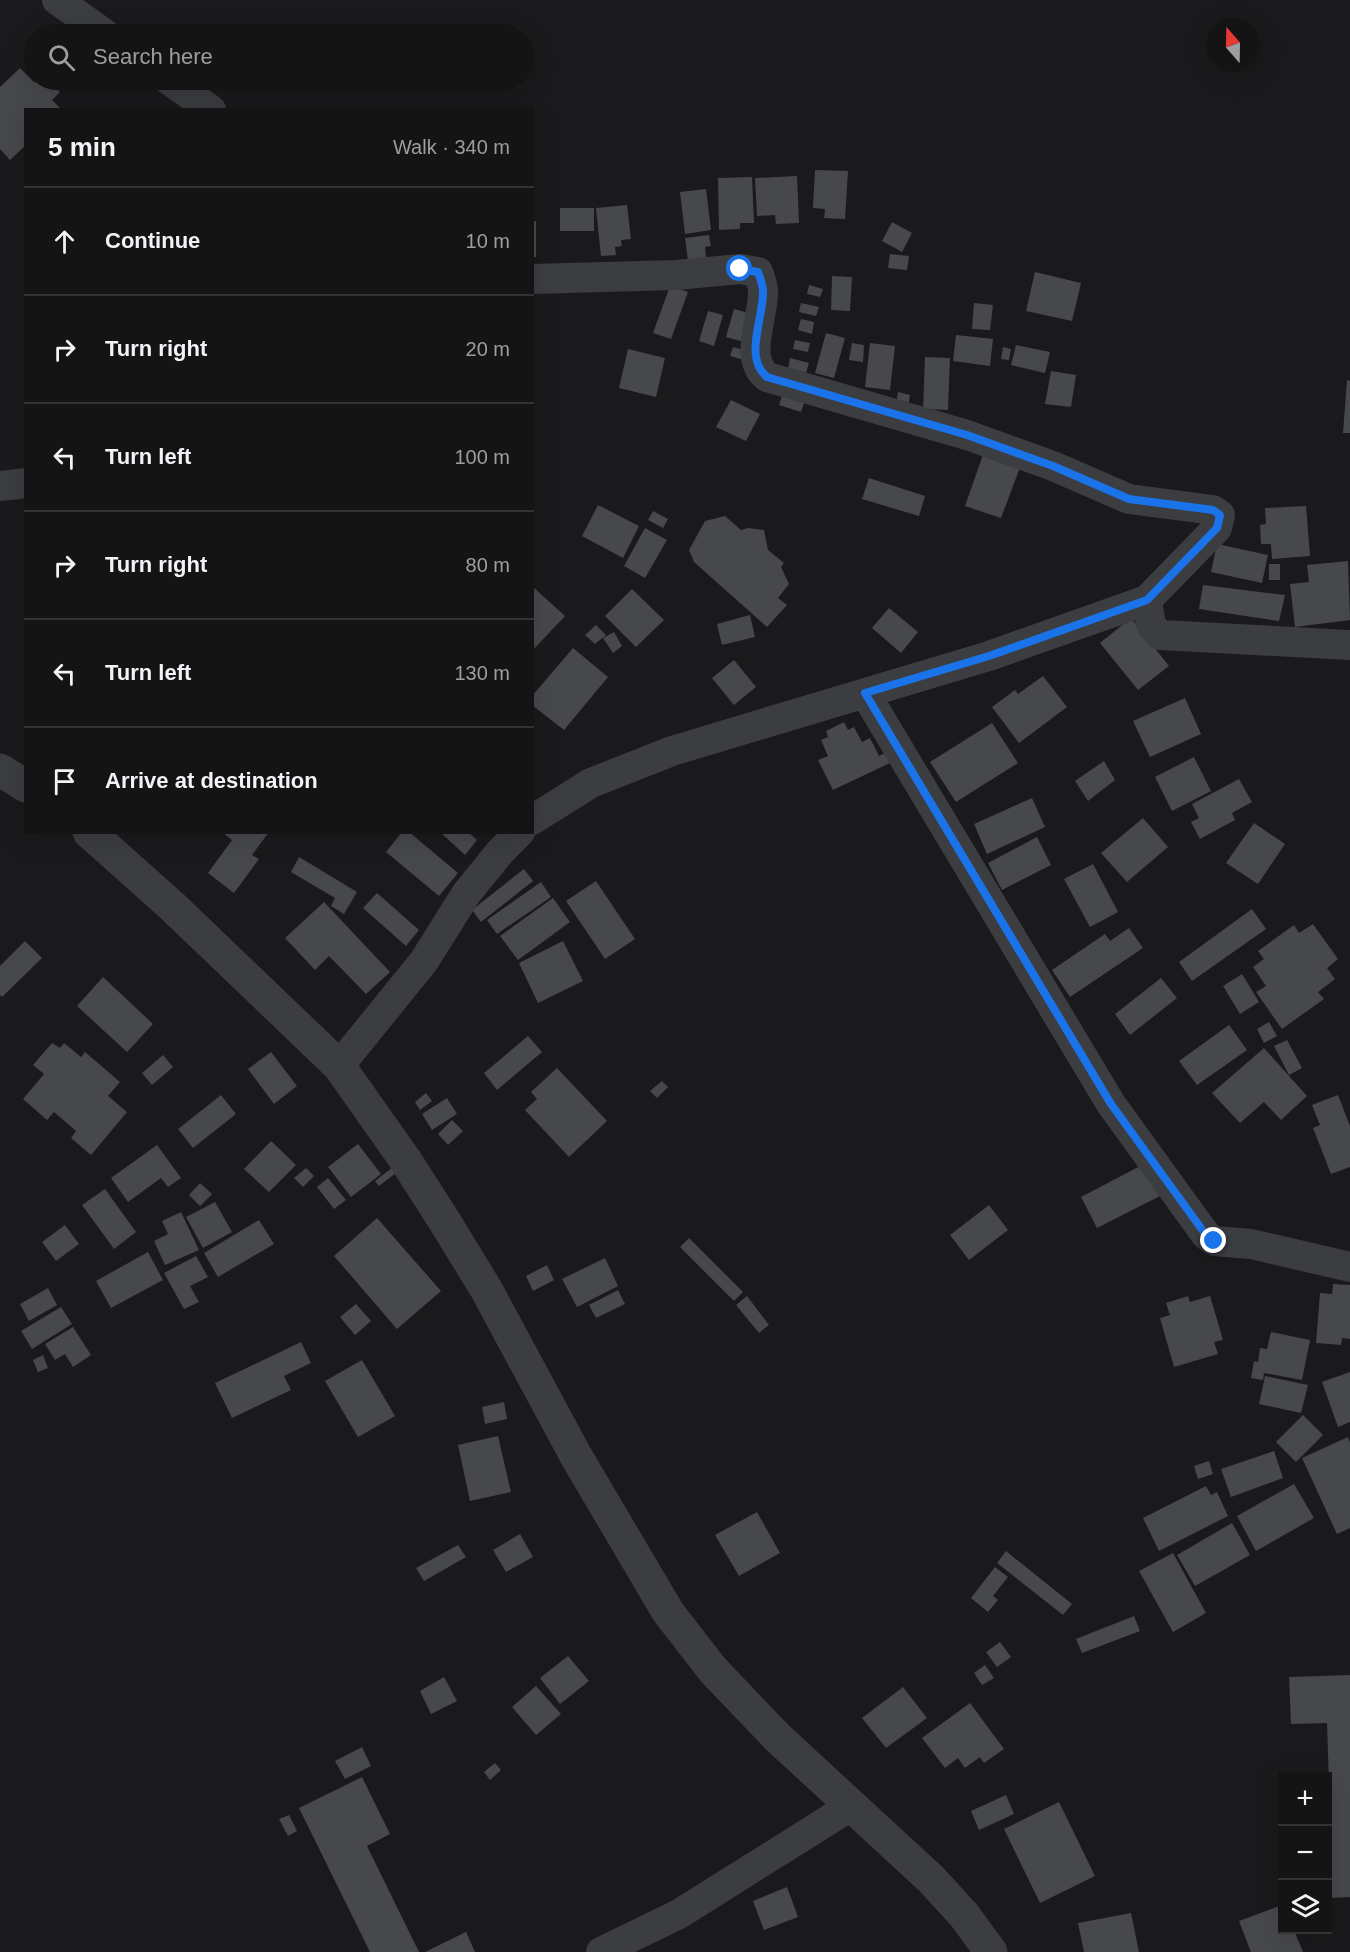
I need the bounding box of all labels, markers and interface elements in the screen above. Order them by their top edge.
north arrow [1206,18,1260,72]
search box [24,24,534,90]
icon: search [45,41,78,74]
text: Search here [93,44,213,69]
text: 5 min [48,132,116,162]
text: Walk · 340 m [393,136,510,158]
icon: ahead [48,225,81,258]
text: Continue [105,228,200,253]
text: 10 m [466,230,510,252]
route start [726,255,752,281]
icon: right [48,333,81,366]
text: Turn right [105,336,207,361]
text: 20 m [466,338,510,360]
icon: left [48,441,81,474]
text: Turn left [105,444,191,469]
text: 100 m [454,446,510,468]
icon: right [48,549,81,582]
text: Turn right [105,552,207,577]
text: 80 m [466,554,510,576]
icon: left [48,657,81,690]
text: Turn left [105,660,191,685]
text: 130 m [454,662,510,684]
icon: arrive [48,765,81,798]
text: Arrive at destination [105,768,318,793]
route end [1200,1227,1226,1253]
map controls [1278,1772,1332,1934]
button: + [1278,1772,1332,1826]
button: − [1278,1826,1332,1880]
button: layers [1278,1880,1332,1934]

